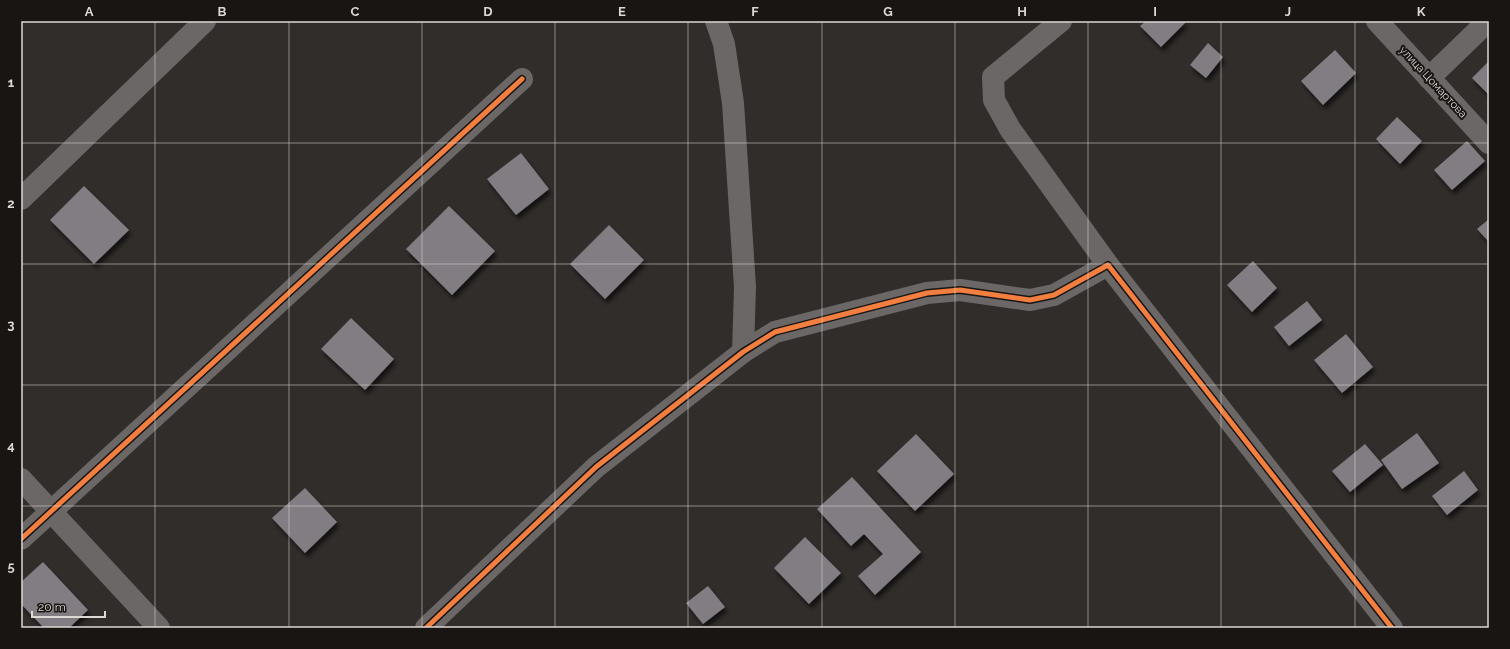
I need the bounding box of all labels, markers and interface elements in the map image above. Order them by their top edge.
text: A [85,4,94,19]
text: B [218,4,227,19]
text: C [351,4,360,19]
text: D [483,4,493,19]
text: E [618,4,626,19]
text: F [751,4,759,19]
text: G [883,4,893,19]
text: H [1017,4,1027,19]
text: I [1153,4,1157,19]
text: J [1285,4,1291,19]
text: K [1417,4,1426,19]
street label: улица Цомартова [1397,44,1469,120]
text: 1 [8,75,15,90]
text: 2 [7,196,15,211]
text: 3 [7,317,15,332]
text: 4 [7,438,15,453]
text: 5 [7,559,15,574]
scale bar [32,593,105,619]
text: 20 m [38,600,66,614]

